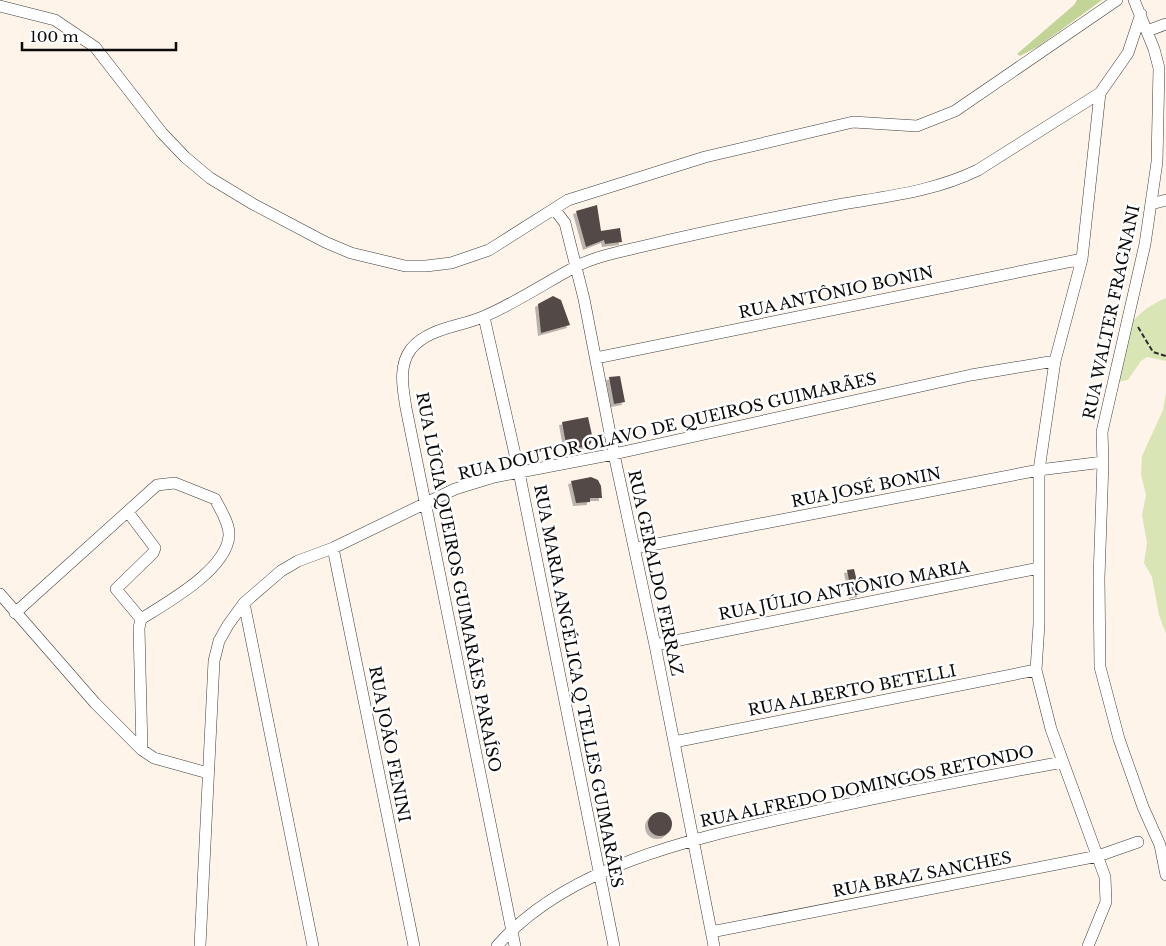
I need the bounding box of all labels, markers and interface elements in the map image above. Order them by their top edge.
scale bar [22,20,176,52]
text: 100 m [30,27,79,46]
street label: RUA WALTER FRAGNANI [1078,203,1144,421]
street label: RUA ANTÔNIO BONIN [737,262,935,322]
street label: RUA DOUTOR OLAVO DE QUEIROS GUIMARÃES [456,367,878,484]
street label: RUA LÚCIA QUEIROS GUIMARÃES PARAÍSO [412,390,507,774]
street label: RUA JOSÉ BONIN [789,463,943,511]
street label: RUA GERALDO FERRAZ [624,468,688,678]
street label: RUA MARIA ANGÉLICA Q TELLES GUIMARÃES [530,483,629,889]
street label: RUA JÚLIO ANTÔNIO MARIA [717,556,972,624]
street label: RUA ALBERTO BETELLI [746,660,958,720]
street label: RUA JOÃO FENINI [365,664,416,824]
street label: RUA ALFREDO DOMINGOS RETONDO [698,741,1036,831]
street label: RUA BRAZ SANCHES [831,847,1013,901]

